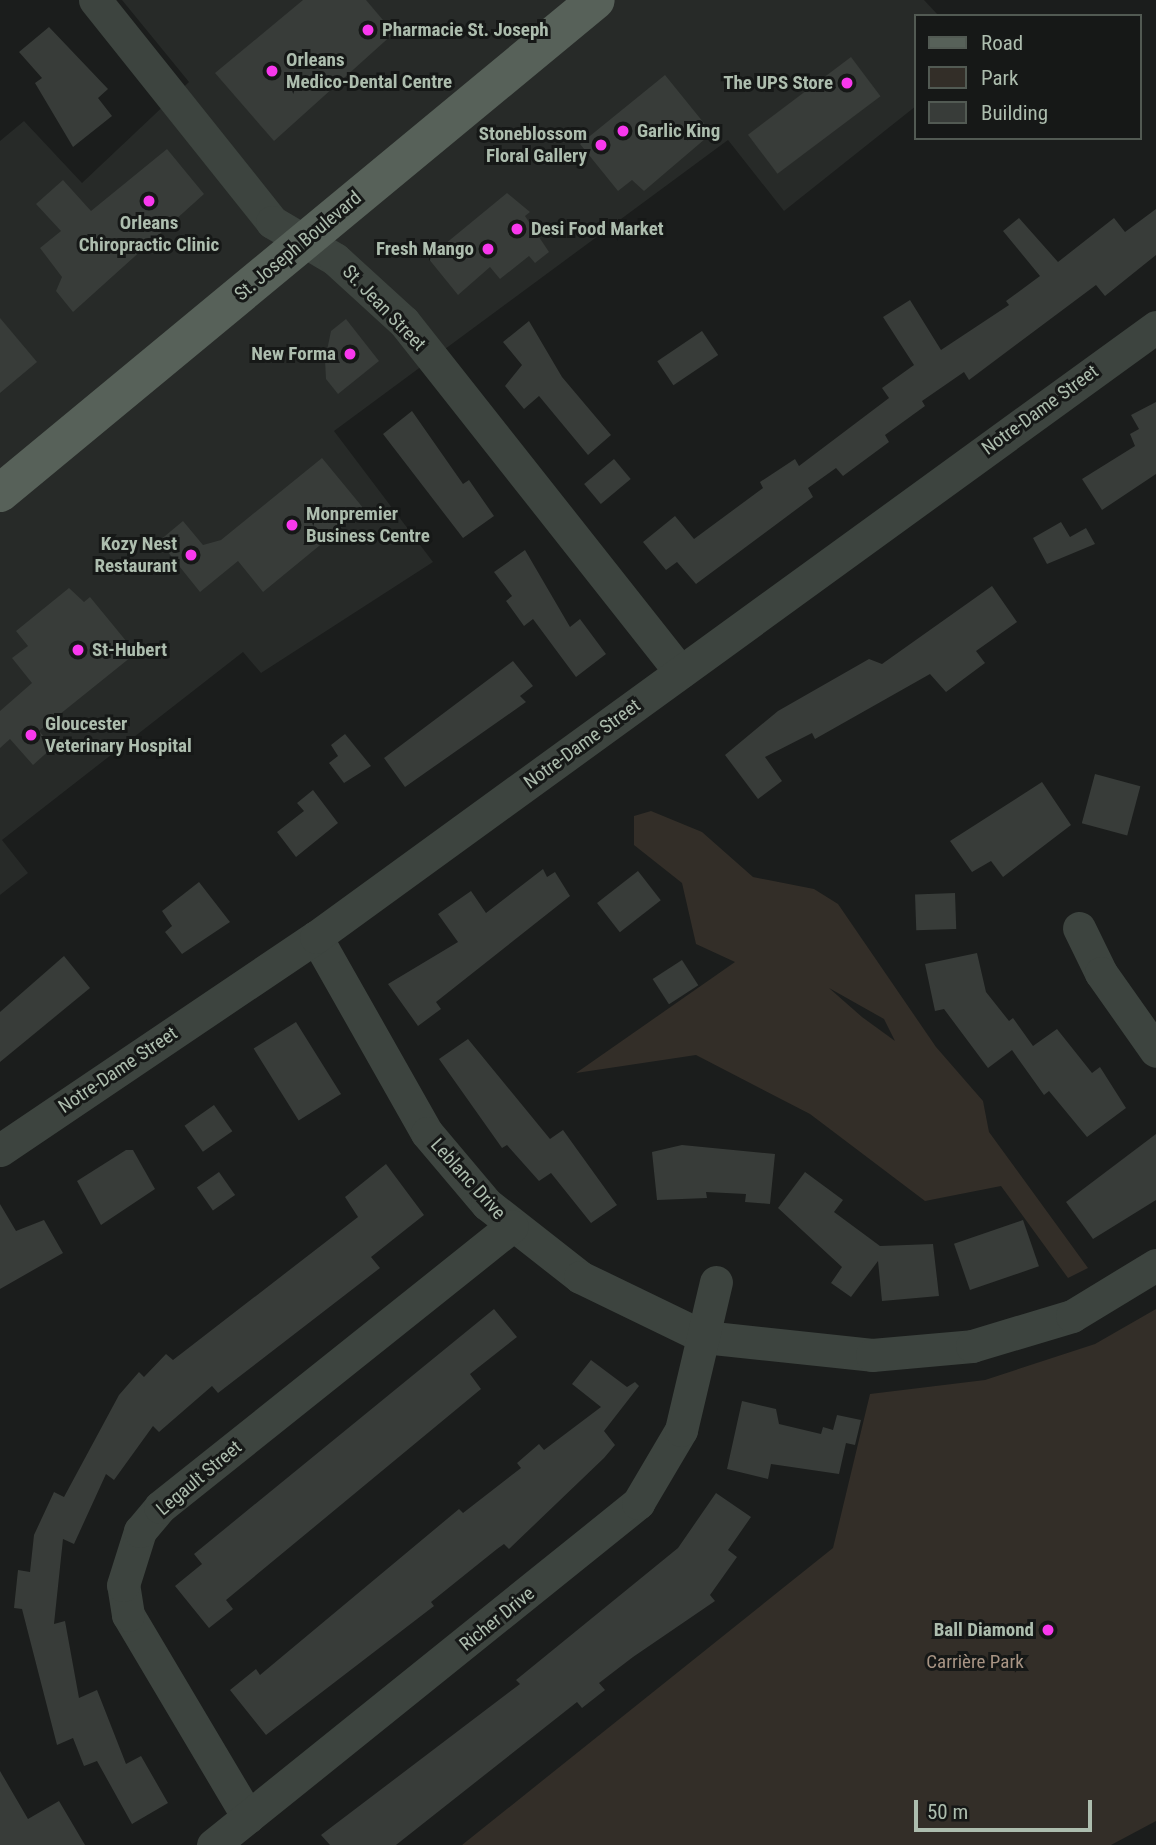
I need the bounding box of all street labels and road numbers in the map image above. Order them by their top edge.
street label: St. Joseph Boulevard [230,186,366,306]
street label: St. Jean Street [338,260,430,356]
street label: Notre-Dame Street [977,360,1103,460]
street label: Notre-Dame Street [519,694,645,794]
street label: Notre-Dame Street [54,1022,182,1118]
street label: Leblanc Drive [426,1134,510,1224]
street label: Legault Street [152,1436,246,1520]
street label: Richer Drive [455,1582,539,1656]

